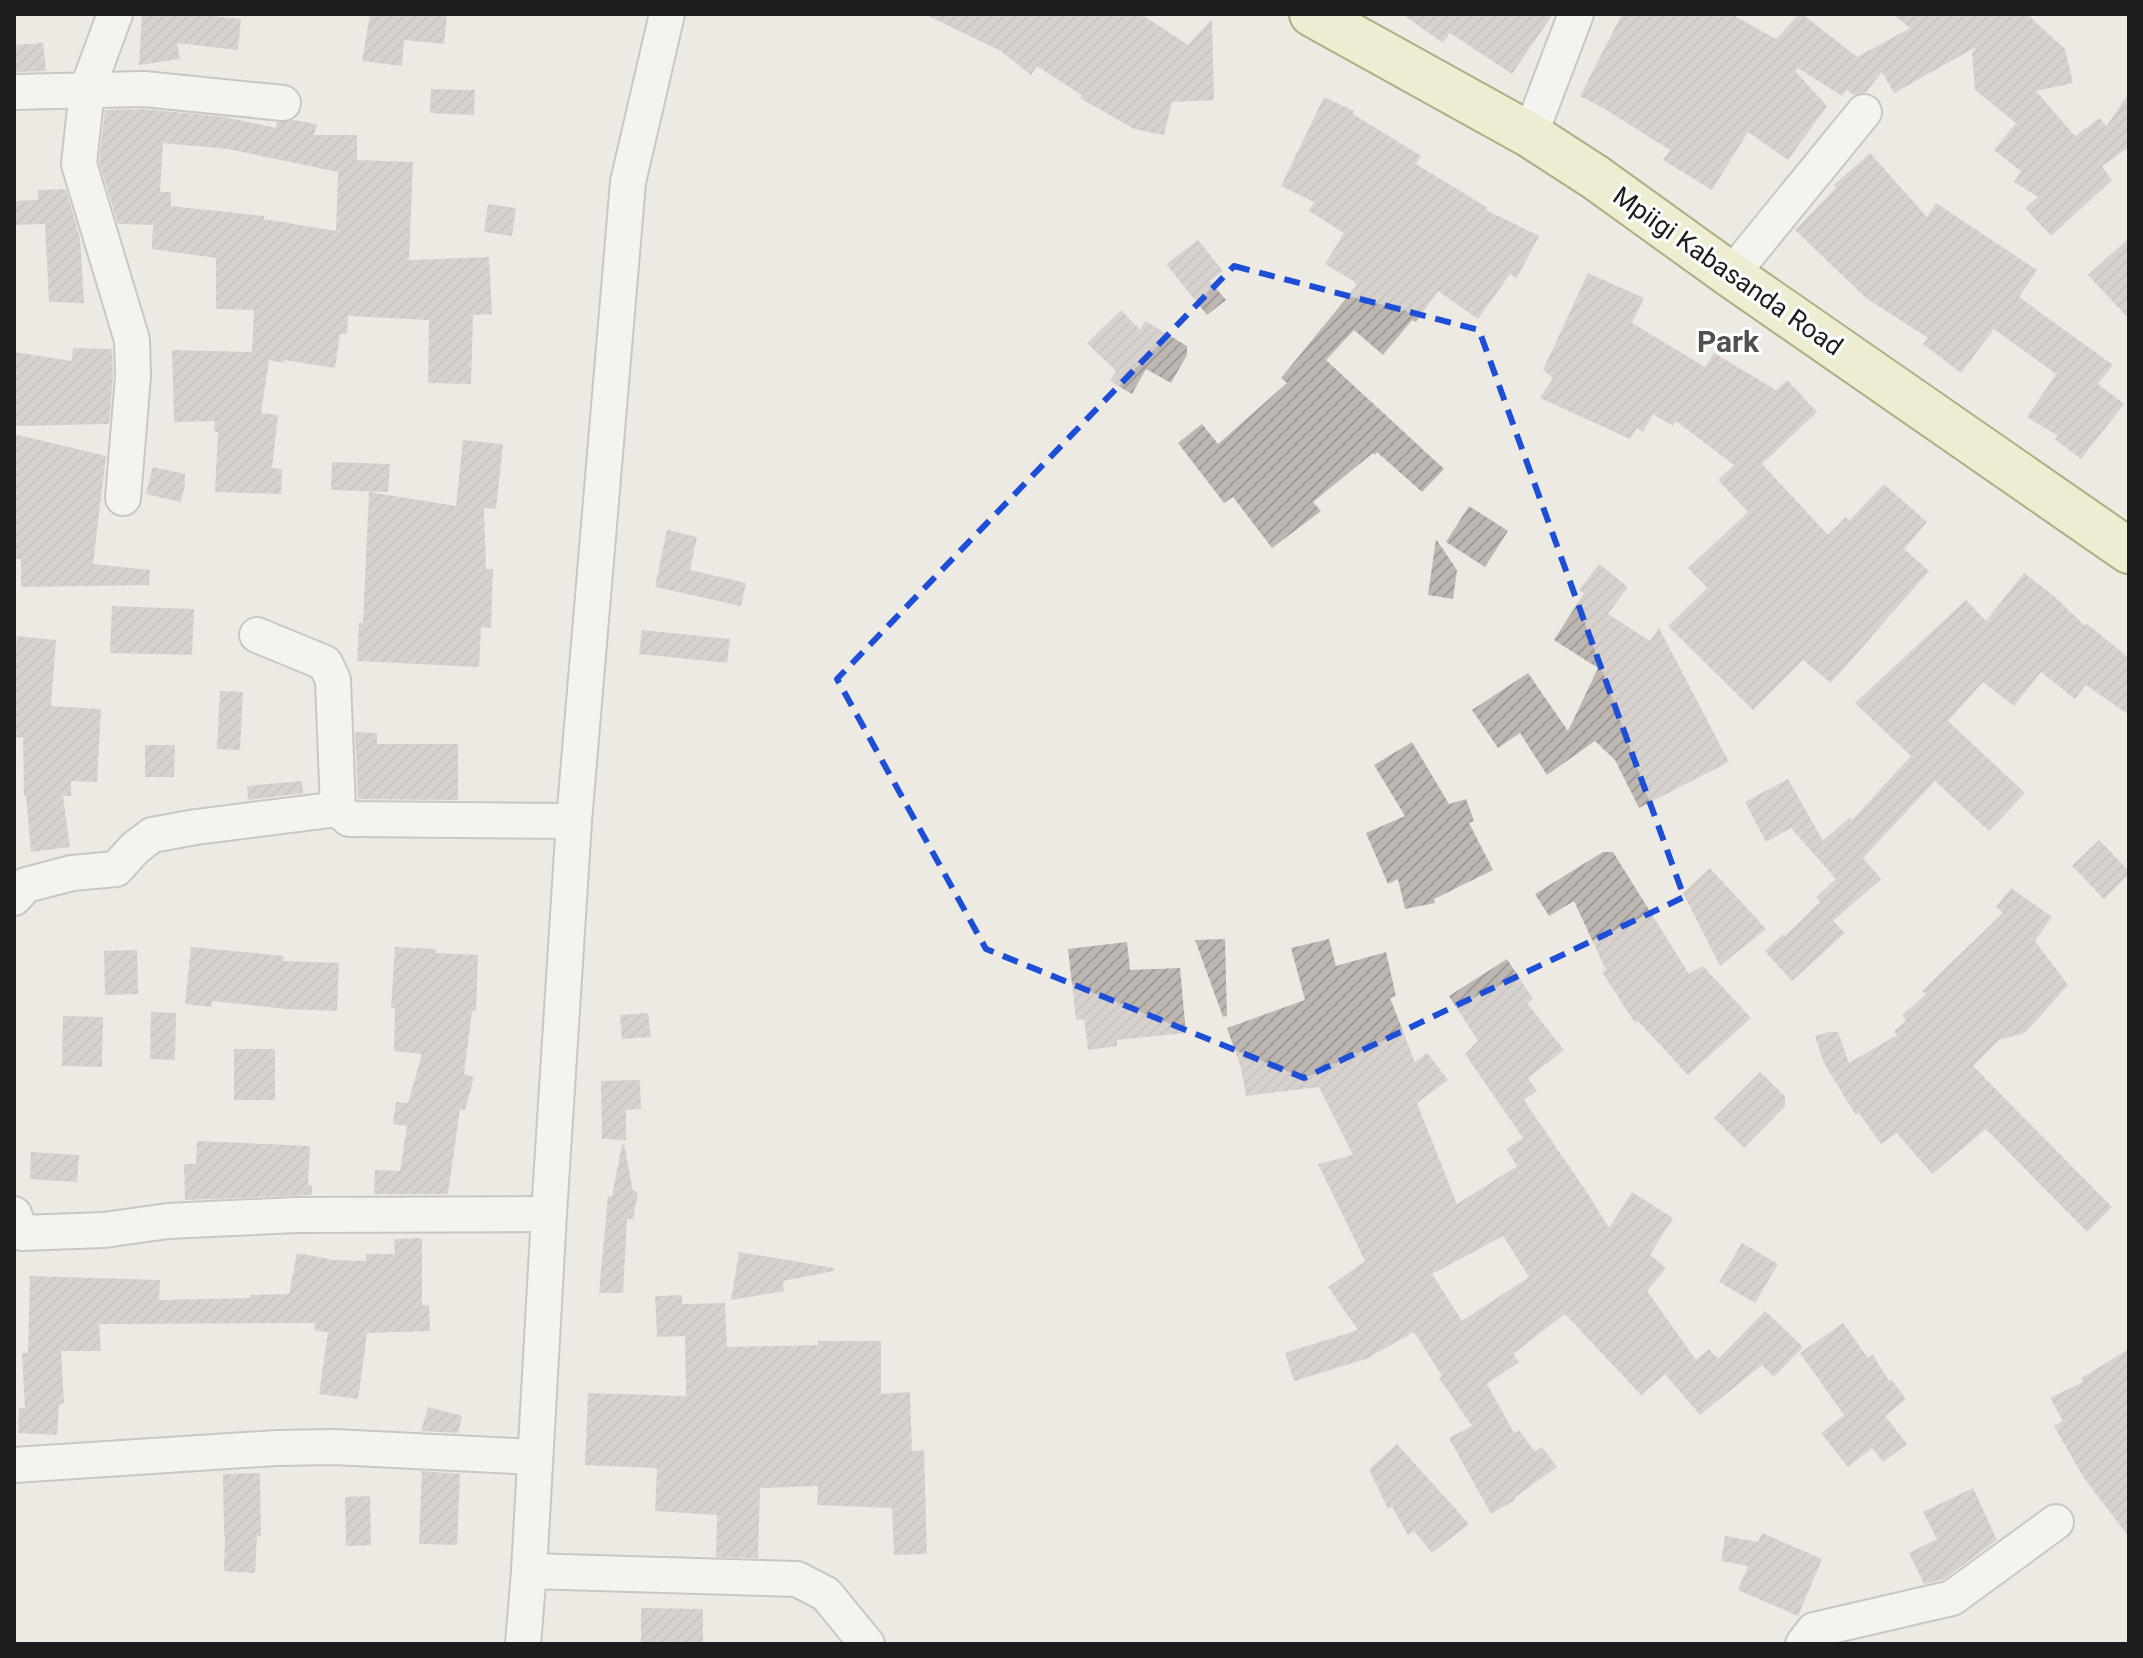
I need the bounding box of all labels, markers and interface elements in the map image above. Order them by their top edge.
street label: Mpiigi Kabasanda Road [1607,180,1849,362]
district label: Park [1697,324,1760,359]

